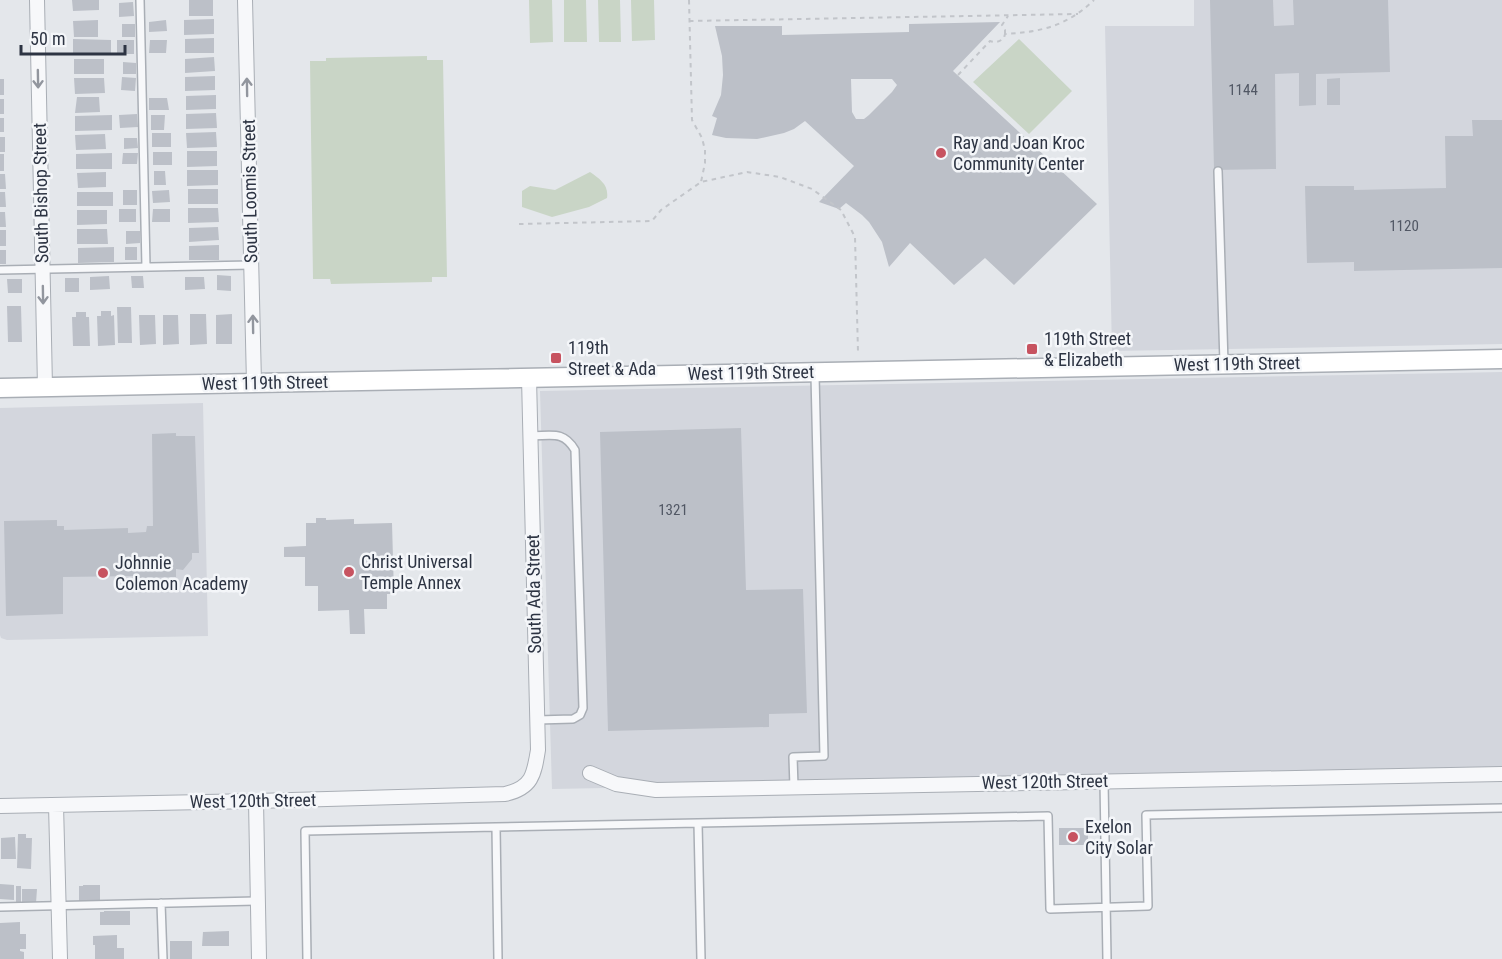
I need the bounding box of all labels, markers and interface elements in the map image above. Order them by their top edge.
scale bar [21,18,124,56]
text: 50 m [30,28,65,49]
one-way arrow [33,69,44,89]
one-way arrow [242,78,253,98]
house number: 1144 [1228,81,1258,99]
street label: South Loomis Street [238,119,261,263]
street label: South Bishop Street [29,123,52,263]
place label: Ray and Joan Kroc Community Center [953,132,1085,174]
marker: Ray and Joan Kroc Community Center [934,146,948,160]
house number: 1120 [1389,217,1419,235]
one-way arrow [37,285,49,305]
one-way arrow [247,315,259,335]
place label: 119th Street & Elizabeth [1044,328,1131,370]
place label: 119th Street & Ada [568,337,656,379]
marker: 119th Street & Elizabeth [1025,342,1039,356]
marker: 119th Street & Ada [549,351,563,365]
street label: West 119th Street [1174,352,1300,375]
street label: West 119th Street [688,361,814,384]
street label: West 119th Street [202,371,328,394]
house number: 1321 [658,501,688,519]
street label: South Ada Street [522,534,545,654]
place label: Christ Universal Temple Annex [361,551,473,593]
place label: Johnnie Colemon Academy [115,552,248,594]
marker: Christ Universal Temple Annex [342,565,356,579]
marker: Johnnie Colemon Academy [96,566,110,580]
street label: West 120th Street [982,770,1108,793]
street label: West 120th Street [190,789,316,812]
place label: Exelon City Solar [1085,816,1153,858]
marker: Exelon City Solar [1066,830,1080,844]

